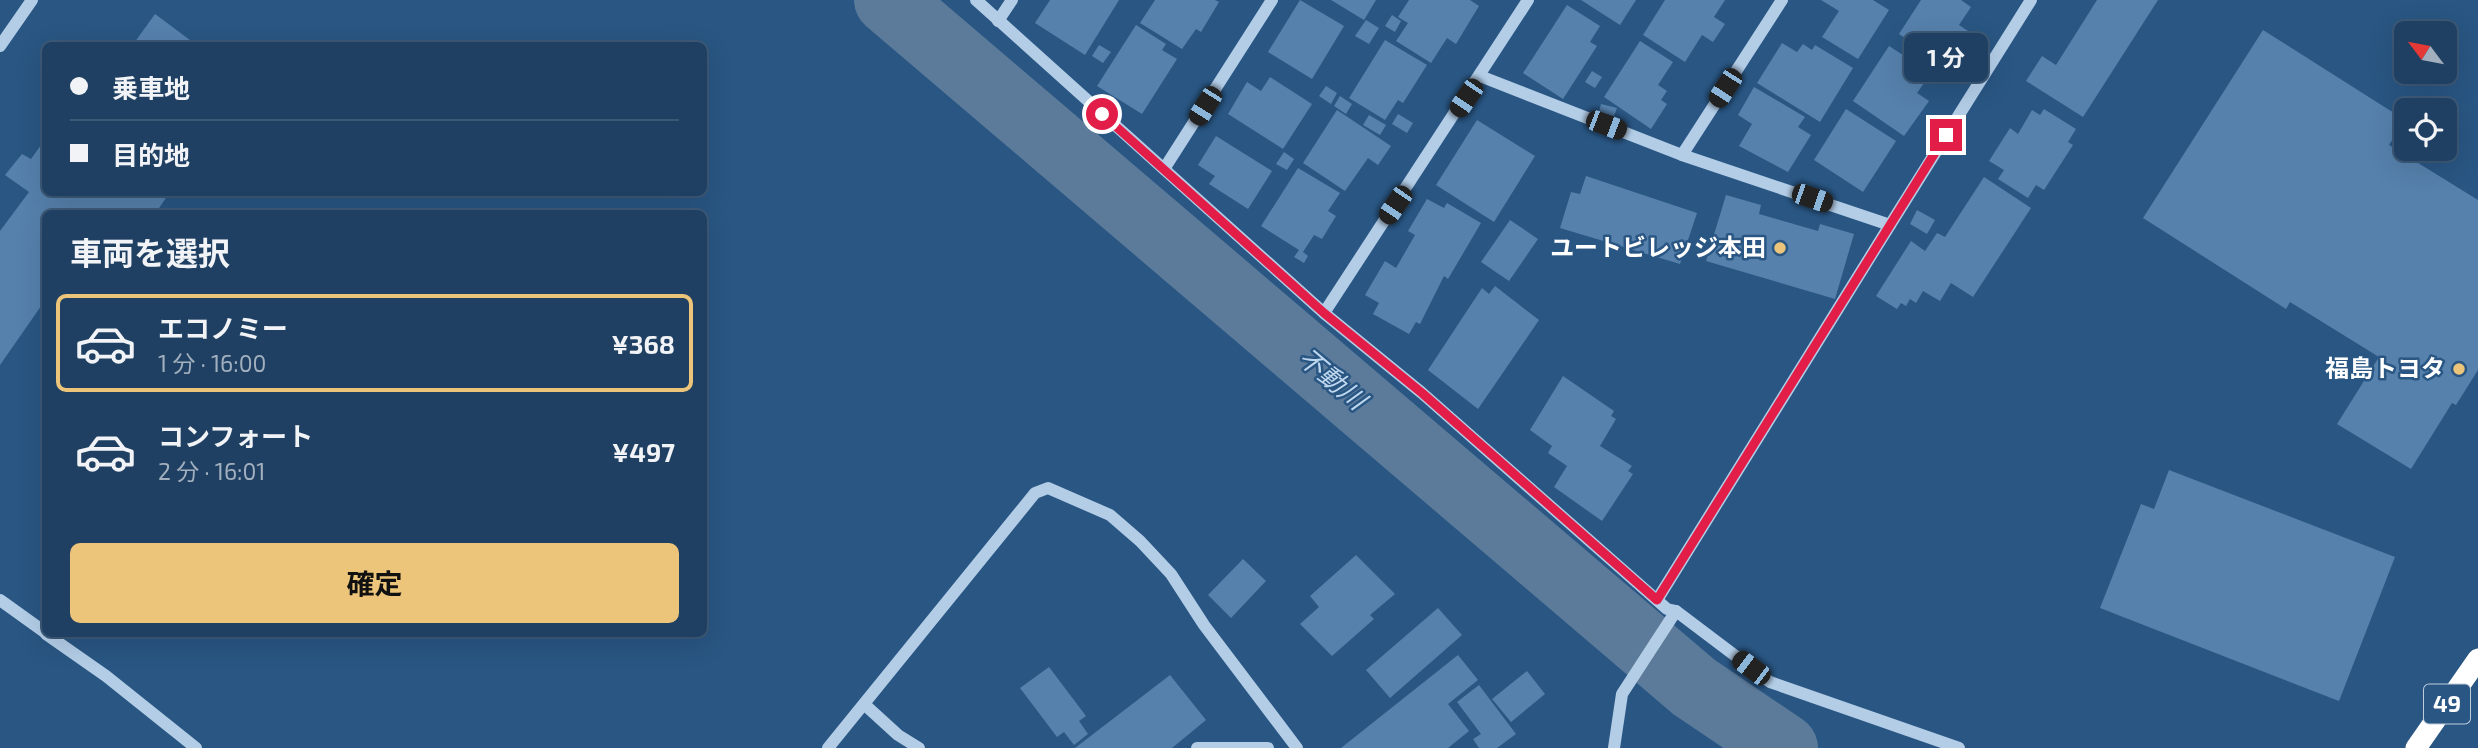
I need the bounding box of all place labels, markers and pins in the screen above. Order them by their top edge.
place label: ユートビレッジ本田 [1550,232,1766,261]
marker: ユートビレッジ本田 [1772,240,1788,256]
place label: 福島トヨタ [2325,353,2445,382]
marker: 福島トヨタ [2451,361,2467,377]

